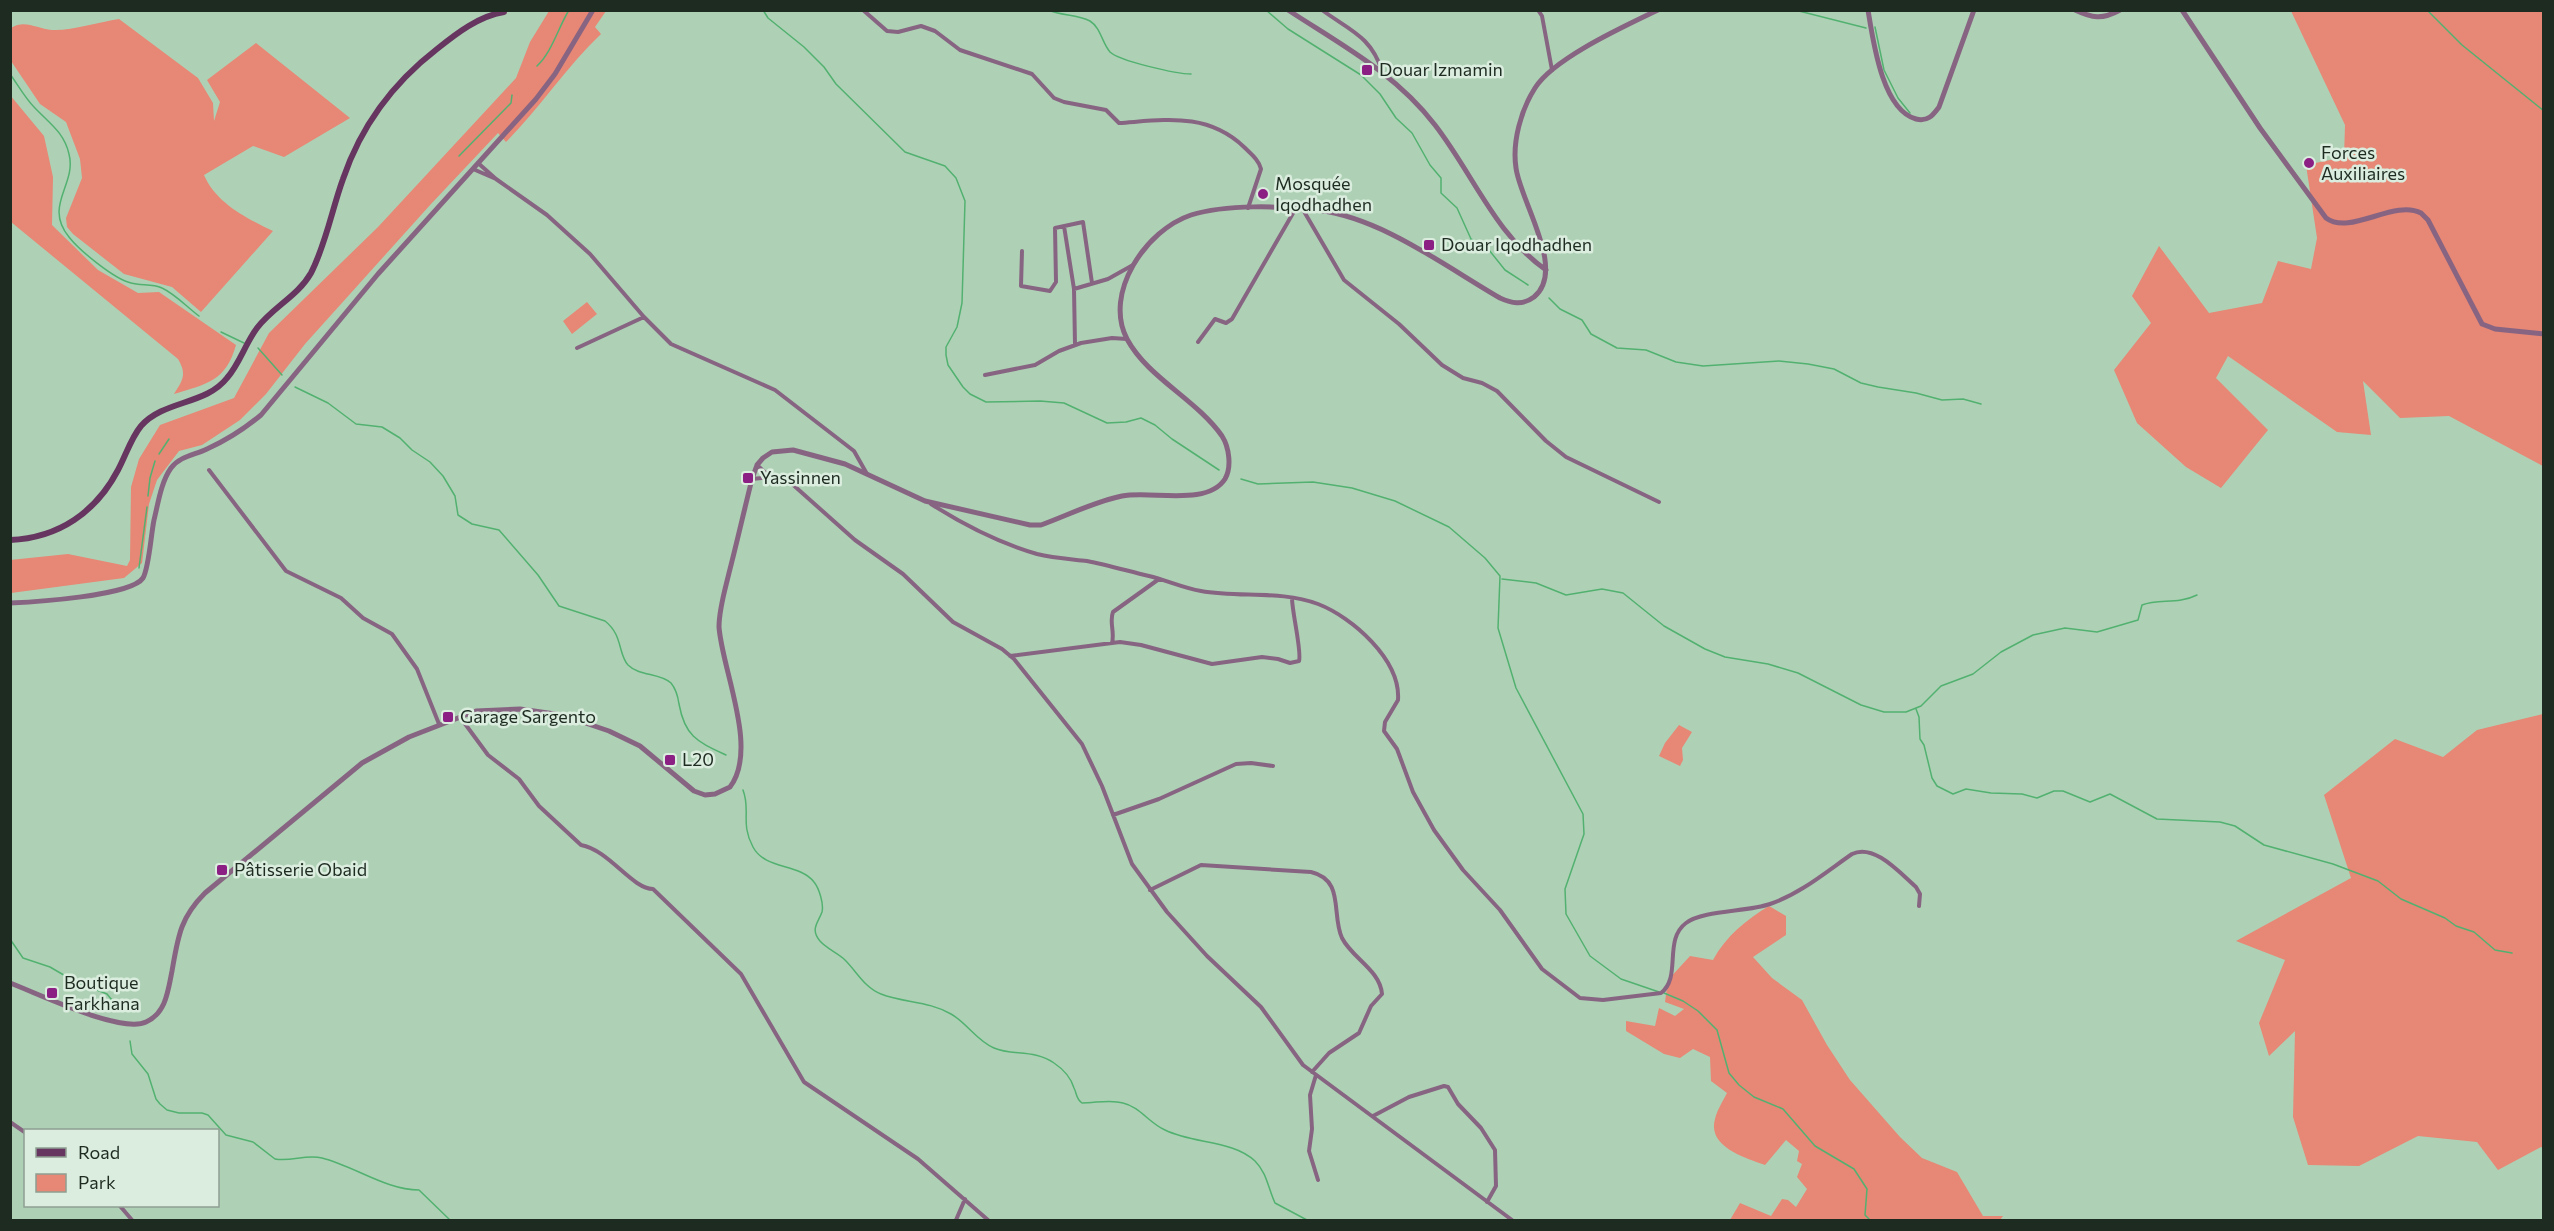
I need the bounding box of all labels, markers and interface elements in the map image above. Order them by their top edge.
place label: Douar Izmamin [1379,58,1503,80]
marker: Douar Izmamin [1360,63,1374,77]
place label: Forces Auxiliaires [2321,141,2405,184]
marker: Forces Auxiliaires [2302,156,2316,170]
place label: Mosquée Iqodhadhen [1275,172,1372,215]
marker: Mosquée Iqodhadhen [1256,187,1270,201]
place label: Douar Iqodhadhen [1441,233,1592,255]
marker: Douar Iqodhadhen [1422,238,1436,252]
place label: Yassinnen [760,466,841,488]
marker: Yassinnen [741,471,755,485]
place label: Garage Sargento [460,705,596,727]
marker: Garage Sargento [441,710,455,724]
place label: L20 [682,748,714,770]
marker: L20 [663,753,677,767]
place label: Pâtisserie Obaid [234,858,367,880]
marker: Pâtisserie Obaid [215,863,229,877]
place label: Boutique Farkhana [64,971,140,1014]
marker: Boutique Farkhana [45,986,59,1000]
legend [24,1129,219,1207]
text: Road [78,1141,120,1163]
text: Park [78,1171,116,1193]

